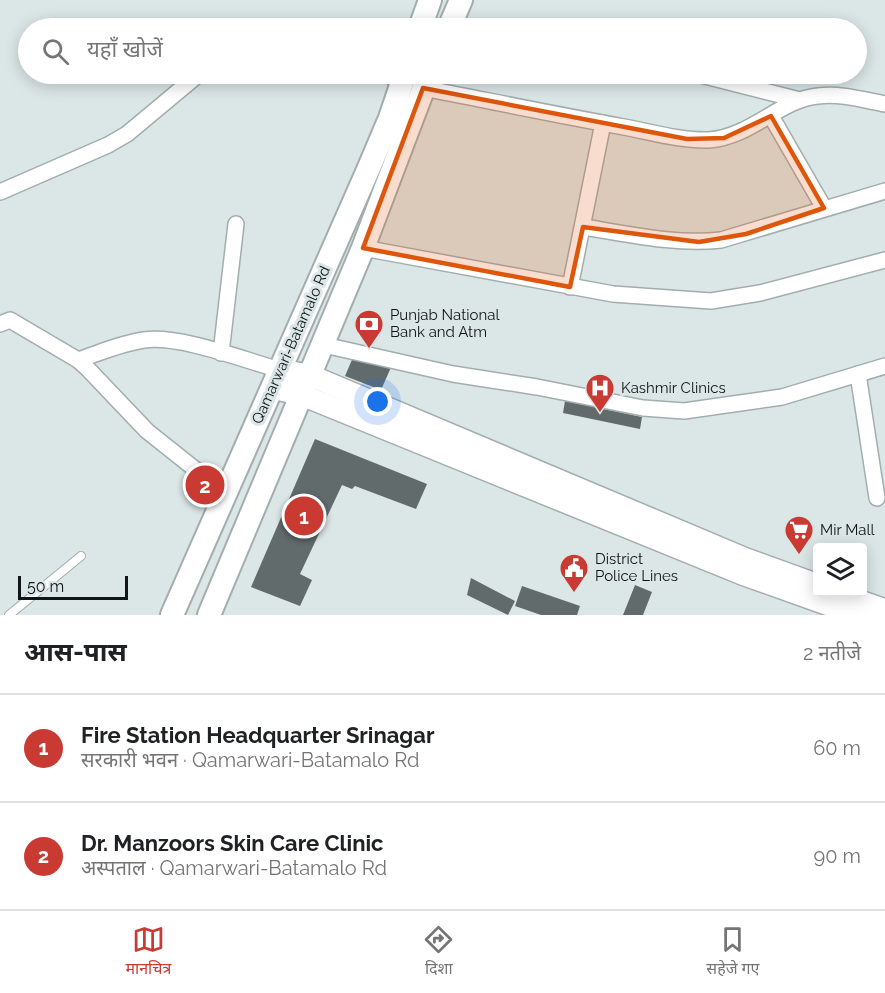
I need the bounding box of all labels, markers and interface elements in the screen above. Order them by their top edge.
search box [18,18,867,84]
icon: search [39,35,72,68]
text: यहाँ खोजें [87,36,163,62]
street label: Qamarwari-Batamalo Rd [248,263,334,427]
place label: Punjab National Bank and Atm [390,306,500,341]
bank icon: Punjab National Bank and Atm [353,308,385,350]
hospital icon: Kashmir Clinics [584,372,616,414]
place label: Kashmir Clinics [621,379,726,397]
your location [363,387,392,416]
pin: 2 [186,462,224,508]
pin: 1 [284,494,324,538]
supermarket icon: Mir Mall [783,514,815,556]
place label: Mir Mall [820,521,876,539]
map controls [813,543,867,597]
button: layers [813,543,867,597]
place label: District Police Lines [595,550,678,585]
public building icon: District Police Lines [558,552,590,594]
scale bar [18,573,128,600]
text: 50 m [27,577,64,596]
text: आस-पास [24,637,127,667]
text: 2 नतीजे [803,641,861,665]
text: Fire Station Headquarter Srinagar [81,722,434,748]
text: 1 [39,736,48,760]
text: 60 m [813,736,861,760]
text: सरकारी भवन · Qamarwari-Batamalo Rd [81,748,419,772]
text: Dr. Manzoors Skin Care Clinic [81,830,383,856]
text: 2 [38,844,49,868]
text: 90 m [814,844,861,868]
text: अस्पताल · Qamarwari-Batamalo Rd [81,856,387,880]
tab: मानचित्र [126,923,171,981]
tab: दिशा [422,923,455,981]
tab: सहेजे गए [706,923,759,981]

